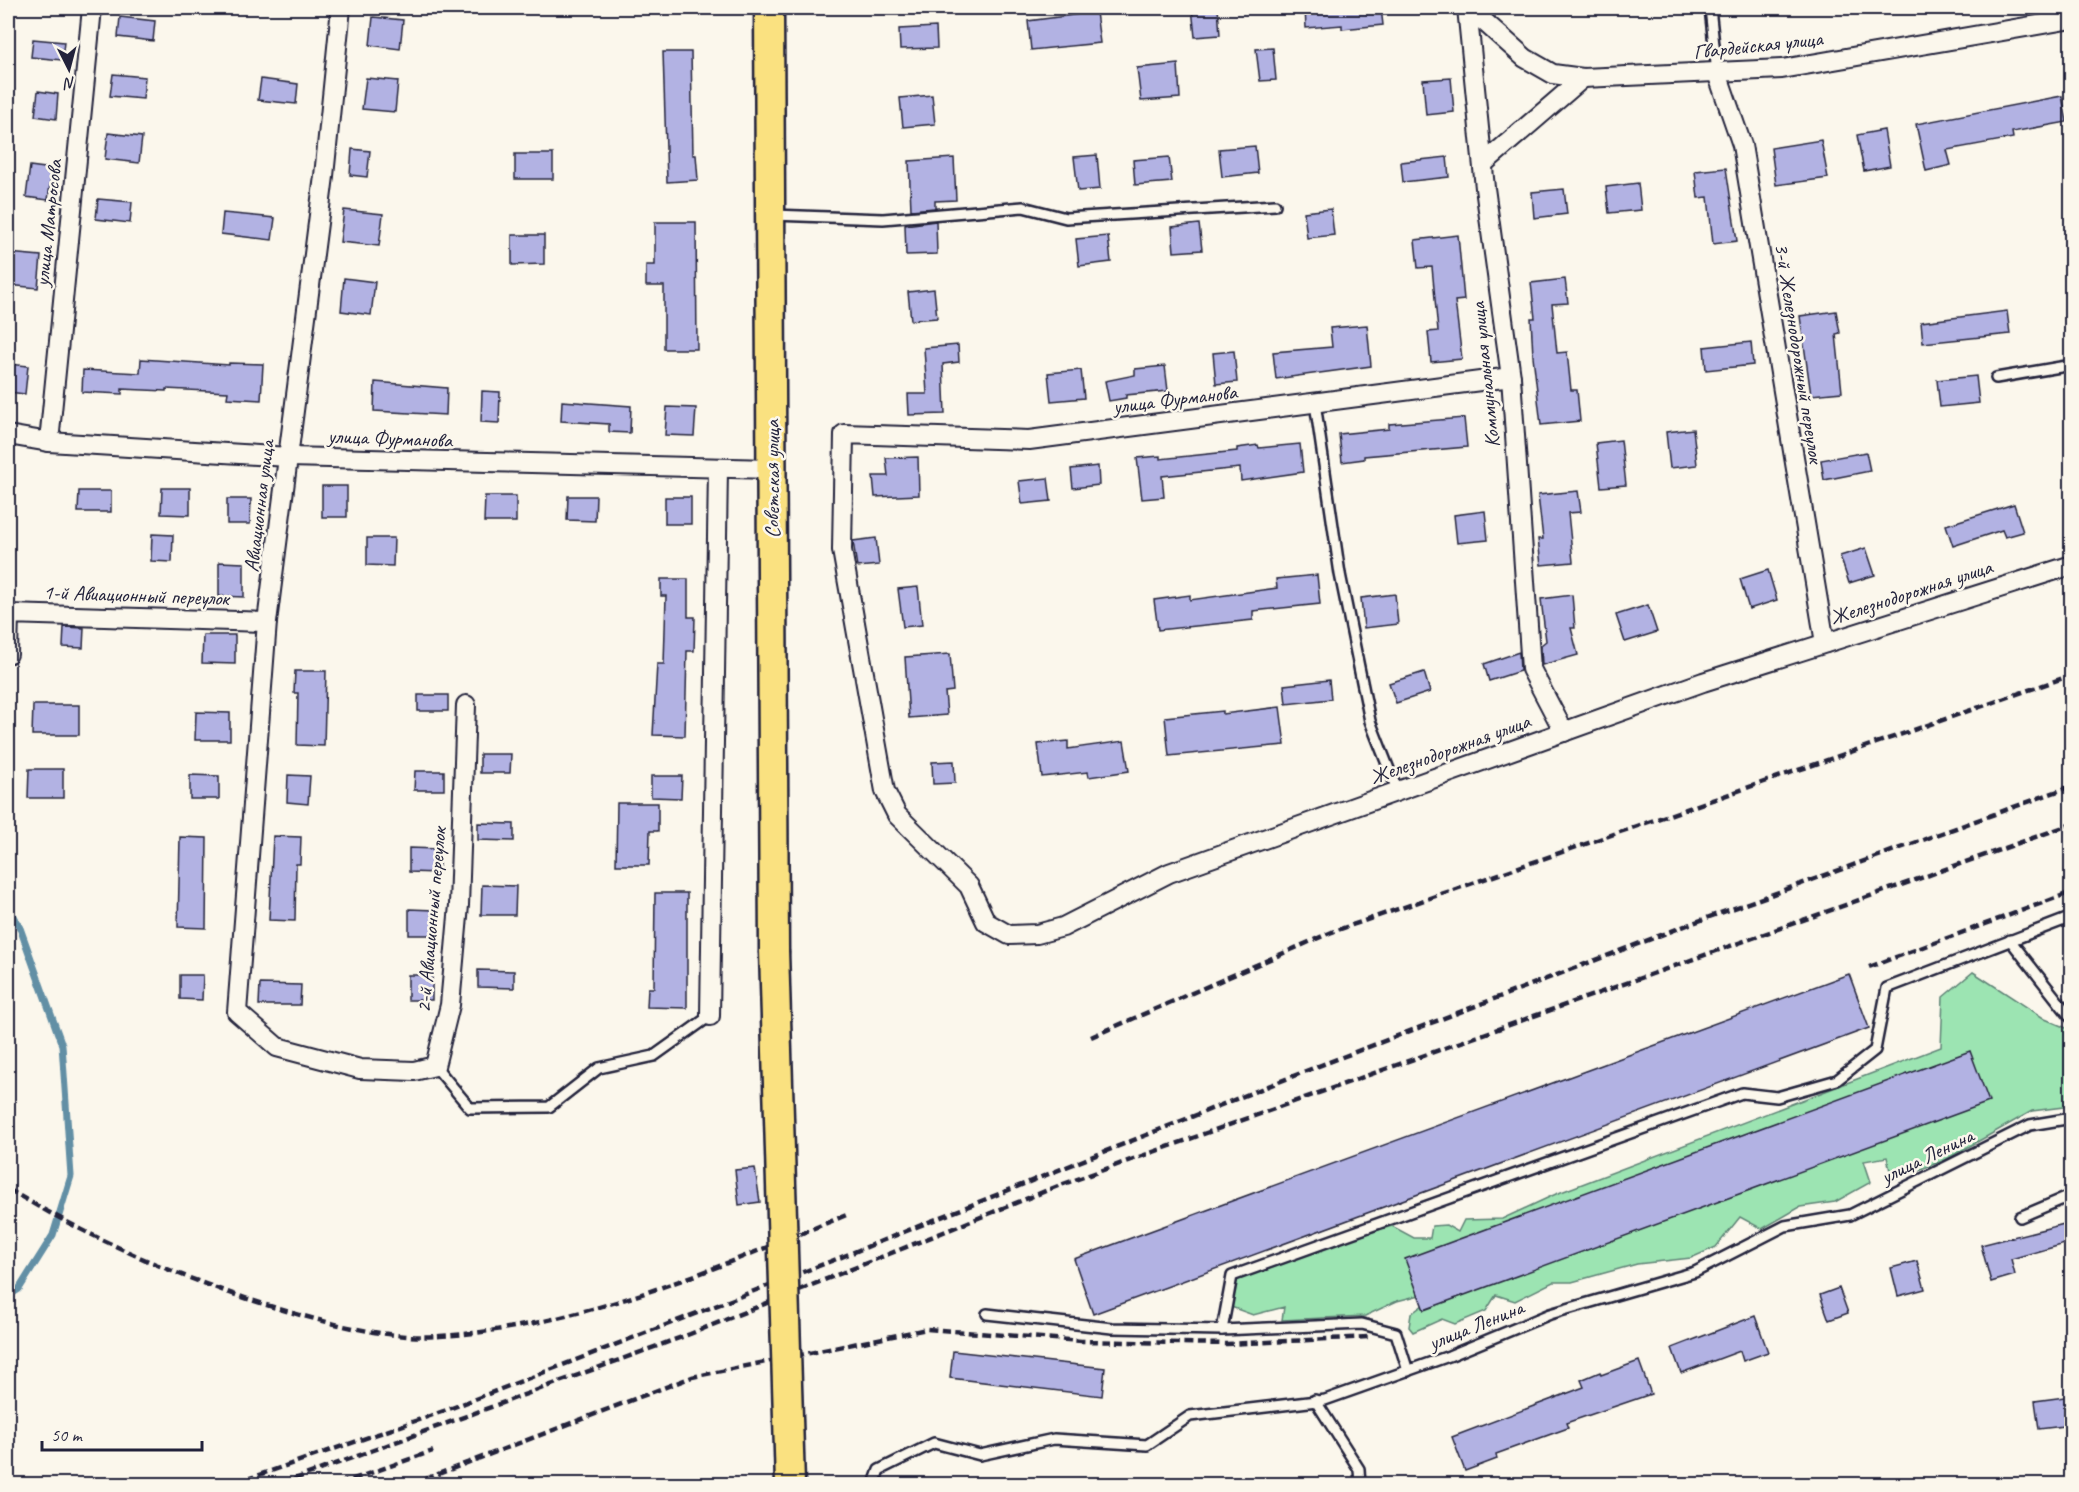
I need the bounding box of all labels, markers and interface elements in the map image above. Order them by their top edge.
street label: Гвардейская улица [1692,25,1825,65]
north arrow [39,39,99,99]
text: N [61,72,76,94]
street label: улица Матросова [28,157,68,290]
street label: 3-й Железнодорожный переулок [1769,241,1830,467]
street label: Коммунальная улица [1464,300,1506,449]
street label: улица Фурманова [1110,378,1240,420]
street label: Советская улица [759,418,785,538]
street label: улица Фурманова [325,423,454,453]
street label: Авиационная улица [238,436,280,573]
street label: Железнодорожная улица [1827,553,1997,630]
street label: 1-й Авиационный переулок [43,579,232,611]
street label: Железнодорожная улица [1366,707,1536,790]
street label: 2-й Авиационный переулок [410,824,452,1014]
street label: улица Ленина [1875,1121,1980,1190]
street label: улица Ленина [1423,1293,1529,1357]
scale bar [42,1414,202,1452]
text: 50 m [51,1424,84,1446]

